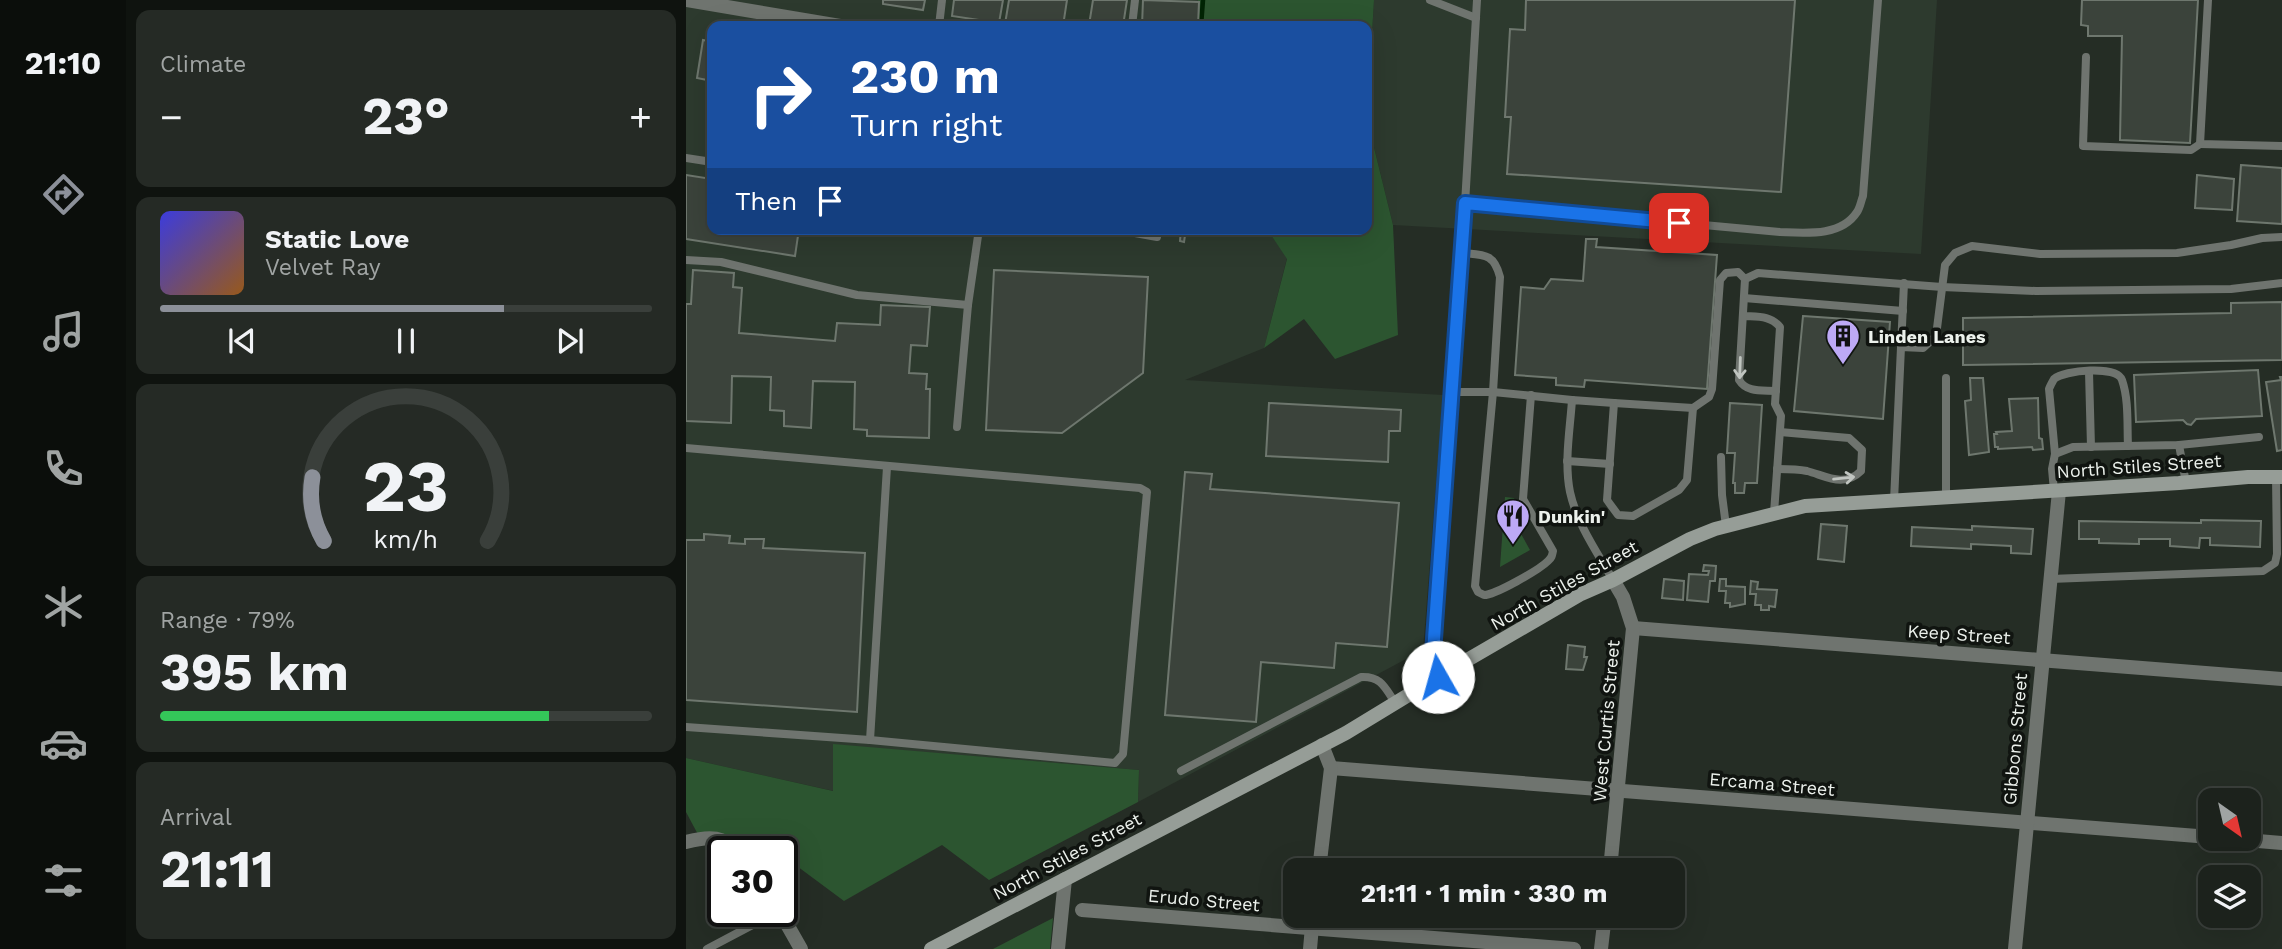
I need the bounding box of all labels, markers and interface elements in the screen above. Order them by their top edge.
text: 21:10 [25,44,101,82]
text: 230 m [850,47,1000,105]
icon: right [735,49,826,140]
text: Climate [160,51,246,78]
text: 23° [362,86,450,147]
text: − [160,95,183,139]
text: + [629,95,652,139]
text: Turn right [850,106,1002,144]
icon: directions [39,170,88,219]
icon: arrive [811,182,849,220]
text: Then [735,186,797,216]
pin [1649,193,1709,253]
icon: arrive [1660,204,1698,242]
text: Static Love [265,224,409,254]
text: Velvet Ray [265,254,381,281]
icon: music [39,307,88,356]
building icon: Linden Lanes [1824,317,1862,366]
icon: previous [223,322,261,360]
icon: pause [387,322,425,360]
icon: next [551,322,589,360]
place label: Linden Lanes [1868,326,1986,347]
one-way arrow [1733,356,1747,379]
text: 23 [363,443,449,529]
icon: phone [39,444,88,493]
street label: North Stiles Street [2056,450,2223,482]
one-way arrow [1832,471,1854,484]
restaurant icon: Dunkin' [1494,497,1532,546]
place label: Dunkin' [1538,506,1605,527]
text: km/h [374,524,438,553]
street label: North Stiles Street [1487,536,1642,634]
icon: climate [39,582,88,631]
text: Range · 79% [160,607,295,634]
street label: Keep Street [1907,620,2012,648]
street label: West Curtis Street [1588,639,1624,803]
position arrow [1401,640,1475,714]
text: 395 km [160,642,349,703]
street label: Gibbons Street [1999,672,2031,806]
icon: car [39,719,88,768]
street label: Ercama Street [1708,768,1836,800]
north arrow [2198,788,2261,850]
map controls [2198,788,2261,928]
text: Arrival [160,804,232,831]
street label: North Stiles Street [989,808,1145,904]
speed limit sign: 30 [707,836,798,927]
text: 21:11 [160,839,274,900]
icon: filters [39,856,88,905]
button: layers [2198,865,2261,928]
text: 21:11 · 1 min · 330 m [1360,878,1608,908]
street label: Erudo Street [1147,885,1261,915]

